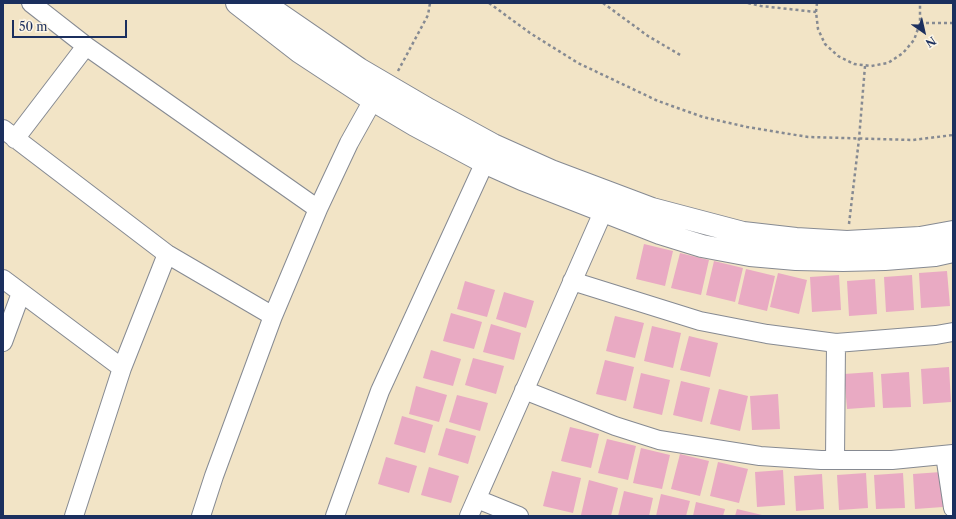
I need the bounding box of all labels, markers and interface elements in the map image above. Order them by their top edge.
scale bar [14,12,129,38]
north arrow [904,12,944,52]
text: 50 m [19,19,48,34]
text: N [923,33,939,50]

